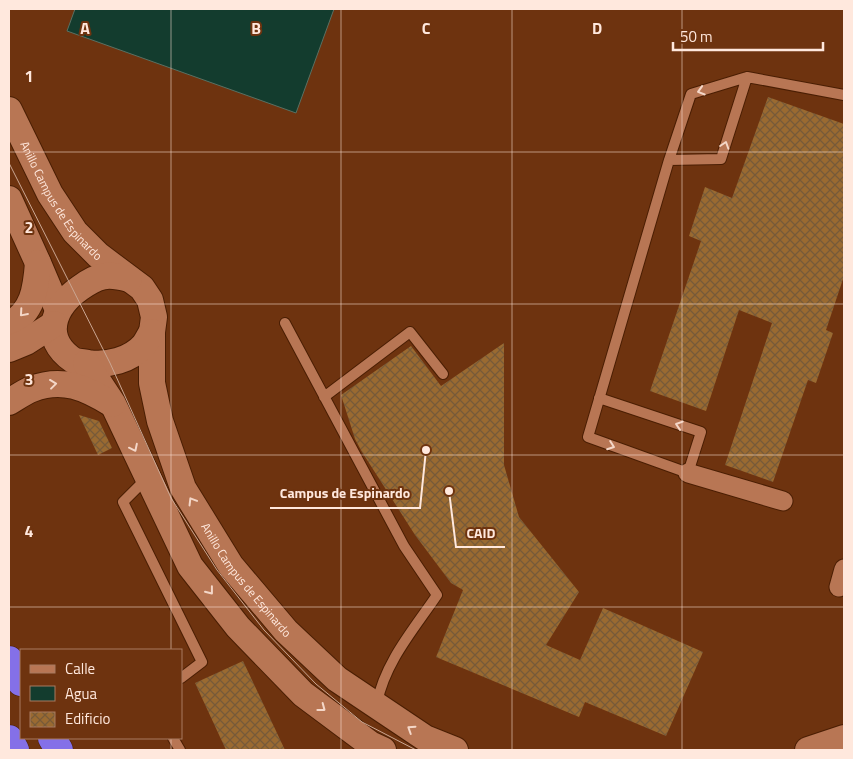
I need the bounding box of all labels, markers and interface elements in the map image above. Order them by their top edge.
text: A [80,16,90,40]
text: B [251,16,261,40]
text: C [422,16,431,40]
text: D [592,16,602,40]
scale bar [673,20,823,52]
text: 50 m [680,25,713,48]
text: 1 [25,64,33,88]
one-way arrow [697,86,705,96]
street label: Anillo Campus de Espinardo [16,137,106,265]
one-way arrow [719,141,729,149]
text: 2 [25,215,33,239]
one-way arrow [20,307,29,316]
text: 3 [25,367,33,391]
one-way arrow [50,379,58,390]
one-way arrow [675,420,684,430]
one-way arrow [606,440,615,450]
one-way arrow [128,443,139,452]
callout: Campus de Espinardo [270,479,420,508]
text: Campus de Espinardo [280,482,410,503]
one-way arrow [188,498,198,507]
callout: CAID [456,518,505,547]
text: 4 [25,519,34,543]
street label: Anillo Campus de Espinardo [197,519,296,641]
text: CAID [467,522,496,543]
one-way arrow [205,585,213,594]
legend [20,649,182,739]
text: Calle [65,657,95,680]
text: Agua [65,682,97,705]
one-way arrow [316,702,326,711]
text: Edificio [65,707,110,730]
one-way arrow [407,726,417,735]

